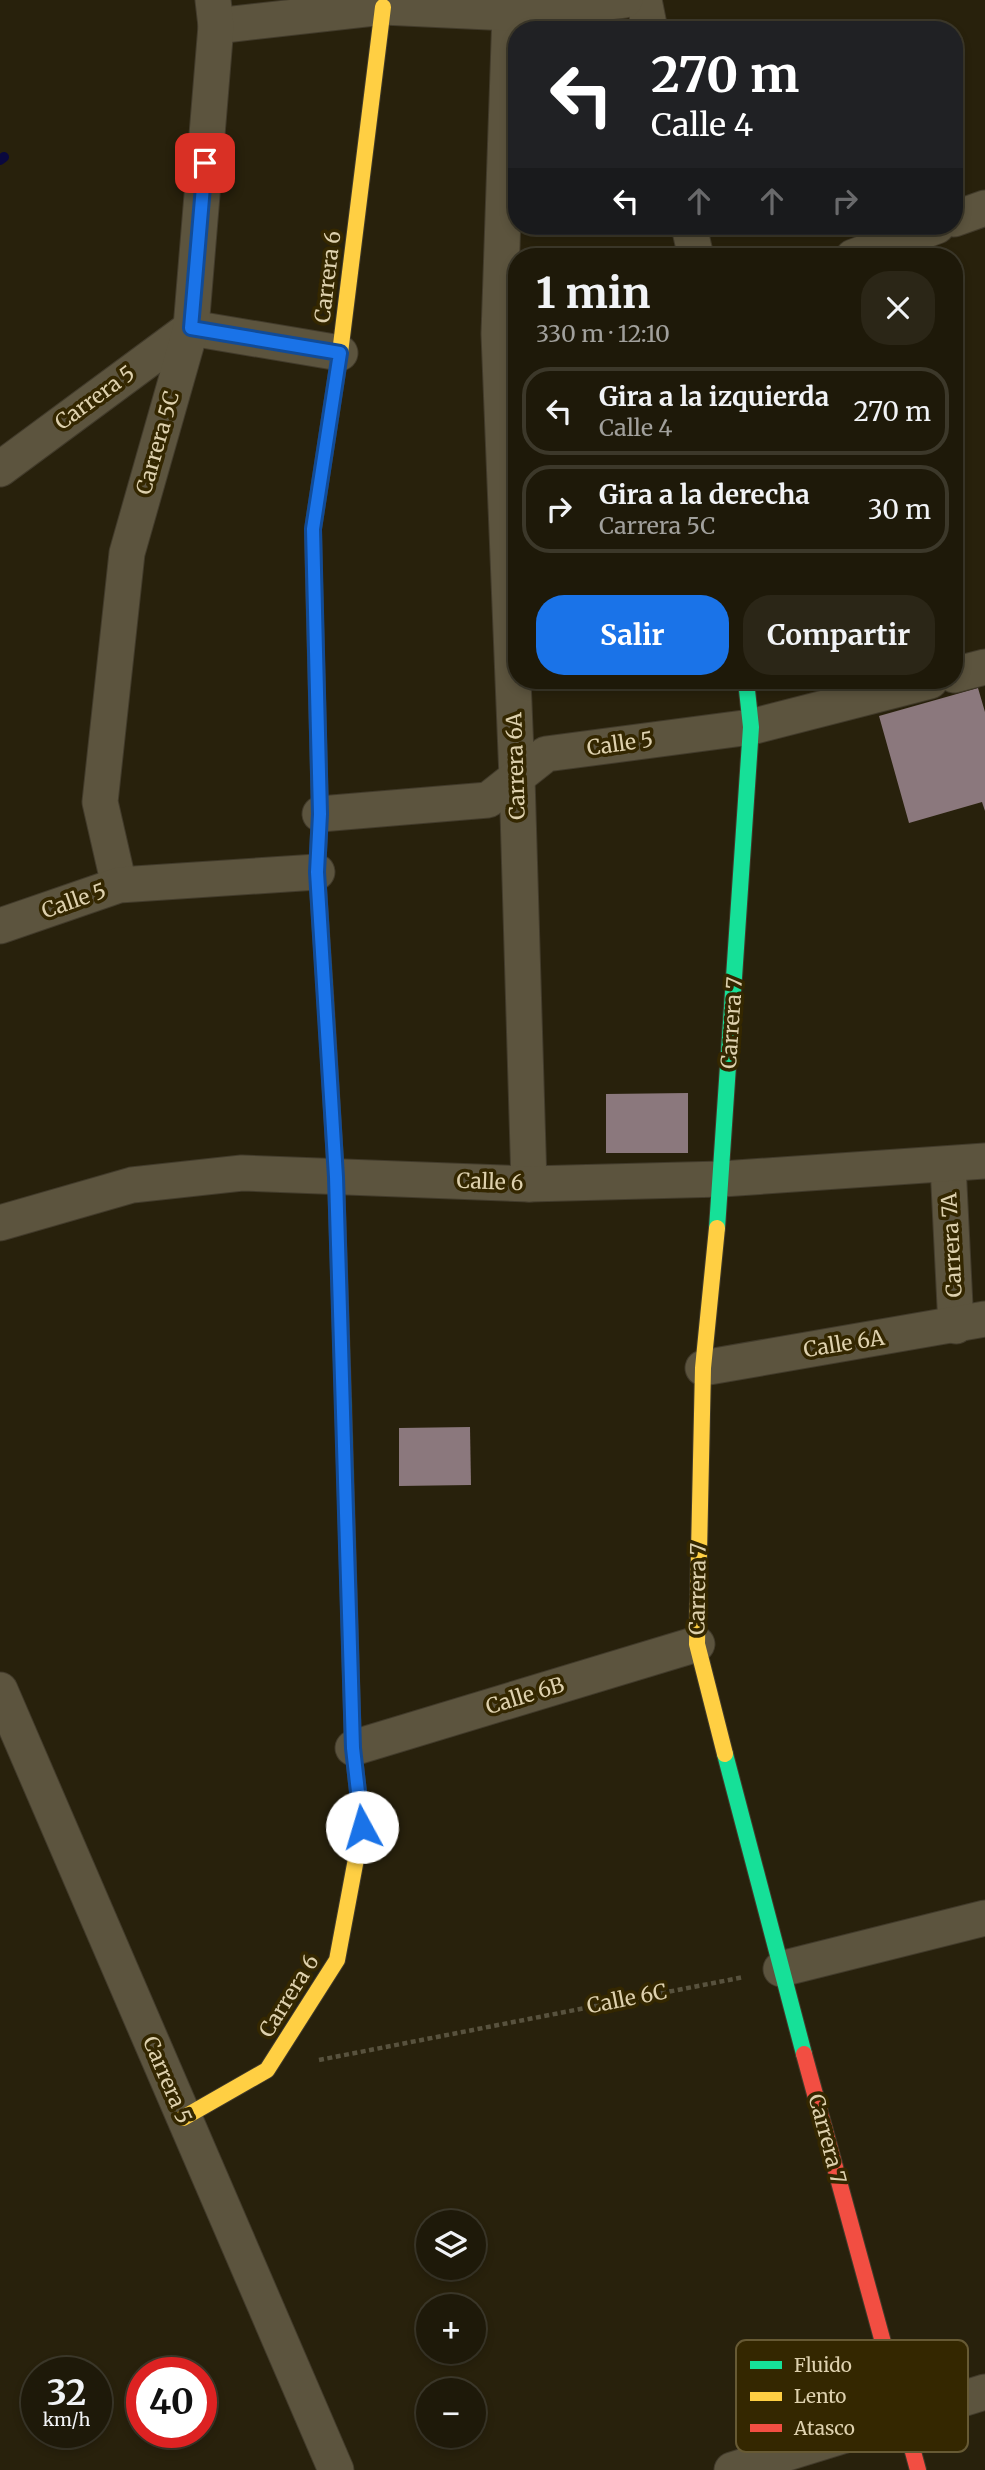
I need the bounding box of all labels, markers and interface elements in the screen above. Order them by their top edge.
text: 270 m [651,44,799,105]
icon: left [536,49,627,140]
text: Calle 4 [651,105,753,145]
pin [175,133,235,193]
icon: arrive [186,144,224,182]
icon: left [607,182,645,220]
icon: ahead [680,182,718,220]
icon: ahead [753,182,791,220]
icon: right [826,182,864,220]
street label: Carrera 6 [308,229,347,325]
text: 1 min [536,267,650,319]
button: close [861,271,935,345]
text: 330 m · 12:10 [536,319,670,348]
street label: Carrera 5 [49,360,140,436]
text: Gira a la izquierda [599,380,829,413]
street label: Carrera 5C [130,388,185,498]
icon: left [540,392,578,430]
text: 270 m [854,395,931,428]
text: Calle 4 [599,413,673,442]
text: Gira a la derecha [599,478,810,511]
icon: right [540,490,578,528]
text: 30 m [868,493,931,526]
text: Carrera 5C [599,511,715,540]
button: Salir [536,595,729,675]
button: Compartir [743,595,935,675]
street label: Carrera 6A [500,712,531,820]
street label: Calle 5 [585,726,655,761]
street label: Calle 5 [38,877,110,924]
street label: Carrera 7 [715,976,748,1070]
street label: Calle 6 [456,1167,524,1196]
street label: Carrera 7A [935,1192,968,1298]
street label: Calle 6A [802,1324,886,1363]
street label: Carrera 7 [683,1543,712,1635]
street label: Calle 6B [482,1671,567,1720]
position arrow [325,1790,399,1864]
street label: Carrera 6 [253,1949,325,2042]
street label: Calle 6C [585,1978,669,2019]
street label: Carrera 5 [137,2032,198,2128]
street label: Carrera 7 [803,2091,852,2187]
map controls [416,2210,486,2448]
button: layers [416,2210,486,2280]
button: + [416,2294,486,2364]
legend [736,2340,968,2452]
text: Fluido [794,2353,852,2377]
speed limit sign: 40 [126,2357,217,2448]
text: 32 [47,2371,86,2415]
button: − [416,2378,486,2448]
text: Lento [794,2384,846,2408]
text: km/h [43,2408,90,2431]
text: Atasco [793,2416,855,2440]

